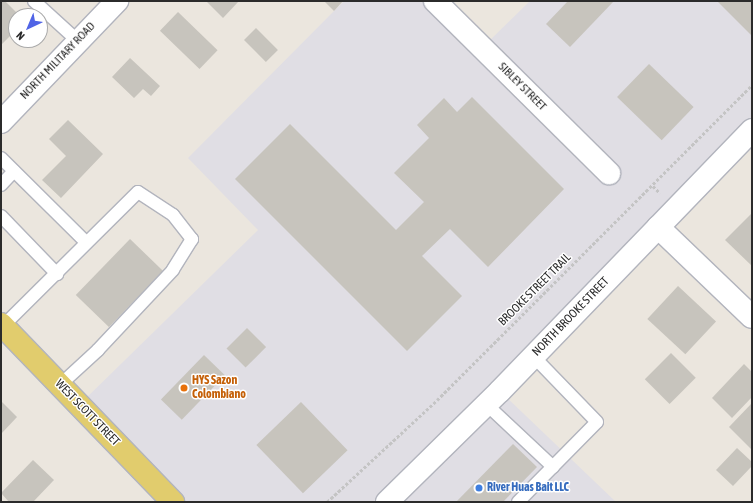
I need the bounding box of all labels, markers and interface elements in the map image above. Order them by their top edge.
north arrow [8,8,48,48]
street label: NORTH MILITARY ROAD [17,19,99,103]
street label: SIBLEY STREET [495,60,549,114]
street label: BROOKE STREET TRAIL [496,251,574,329]
street label: NORTH BROOKE STREET [530,275,612,359]
place label: HYS Sazon Colombiano [192,374,246,402]
street label: WEST SCOTT STREET [52,377,122,449]
marker: HYS Sazon Colombiano [179,383,189,393]
place label: River Huas Bait LLC [487,481,569,495]
marker: River Huas Bait LLC [474,483,484,493]

